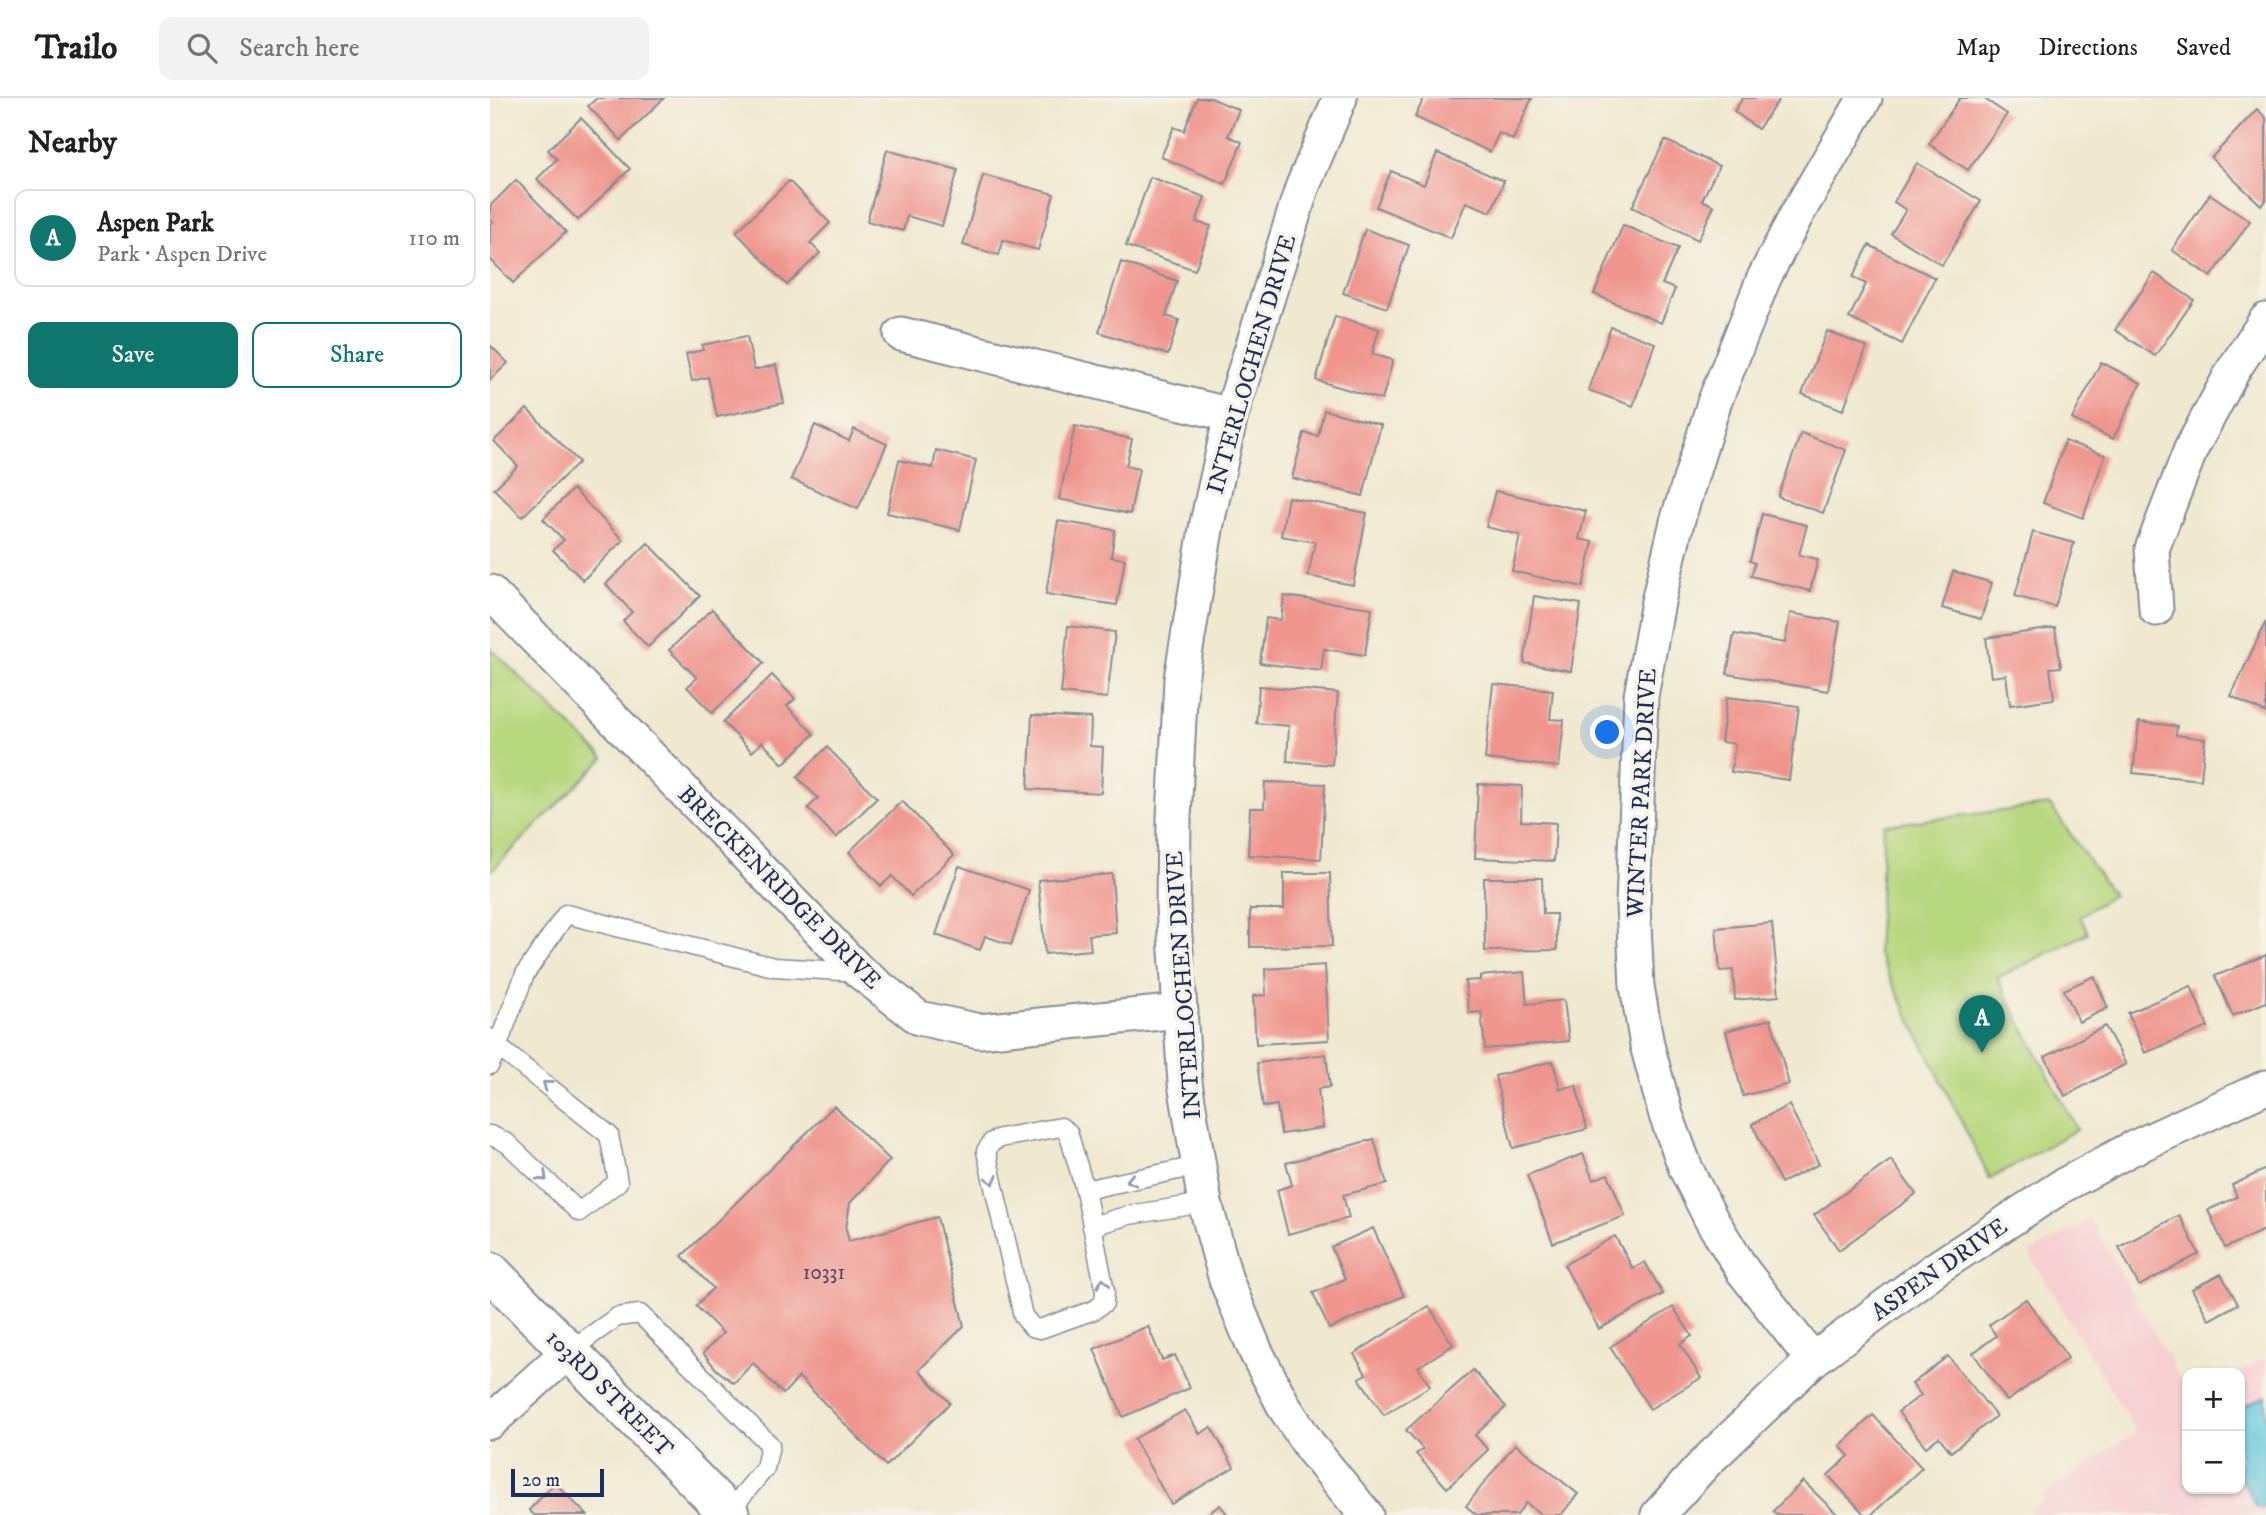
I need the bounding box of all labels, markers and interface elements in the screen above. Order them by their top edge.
search box [159,17,649,80]
text: Trailo [35,28,117,69]
icon: search [183,29,221,67]
text: Search here [239,32,359,65]
text: Map [1956,33,2001,63]
text: Directions [2039,33,2138,63]
text: Saved [2176,33,2231,63]
text: Nearby [28,125,117,162]
text: Aspen Park [97,207,214,240]
text: A [46,224,60,253]
text: 110 m [409,224,460,253]
street label: INTERLOCHEN DRIVE [1201,231,1303,498]
text: Park · Aspen Drive [97,240,267,269]
button: Save [28,322,238,388]
button: Share [252,322,462,388]
street label: WINTER PARK DRIVE [1620,667,1664,920]
your location [1590,715,1624,749]
street label: BRECKENRIDGE DRIVE [671,780,887,996]
street label: INTERLOCHEN DRIVE [1160,850,1208,1120]
pin: A [1959,995,2005,1053]
one-way arrow [542,1081,554,1094]
one-way arrow [534,1169,547,1182]
one-way arrow [1125,1172,1137,1186]
one-way arrow [984,1174,999,1186]
street label: ASPEN DRIVE [1866,1212,2013,1328]
house number: 10331 [803,1260,845,1286]
one-way arrow [1096,1277,1111,1289]
street label: 103RD STREET [539,1324,679,1464]
map controls [2182,1368,2245,1494]
button: + [2182,1368,2245,1431]
button: − [2182,1431,2245,1494]
scale bar [511,1466,604,1498]
text: 20 m [522,1469,560,1492]

